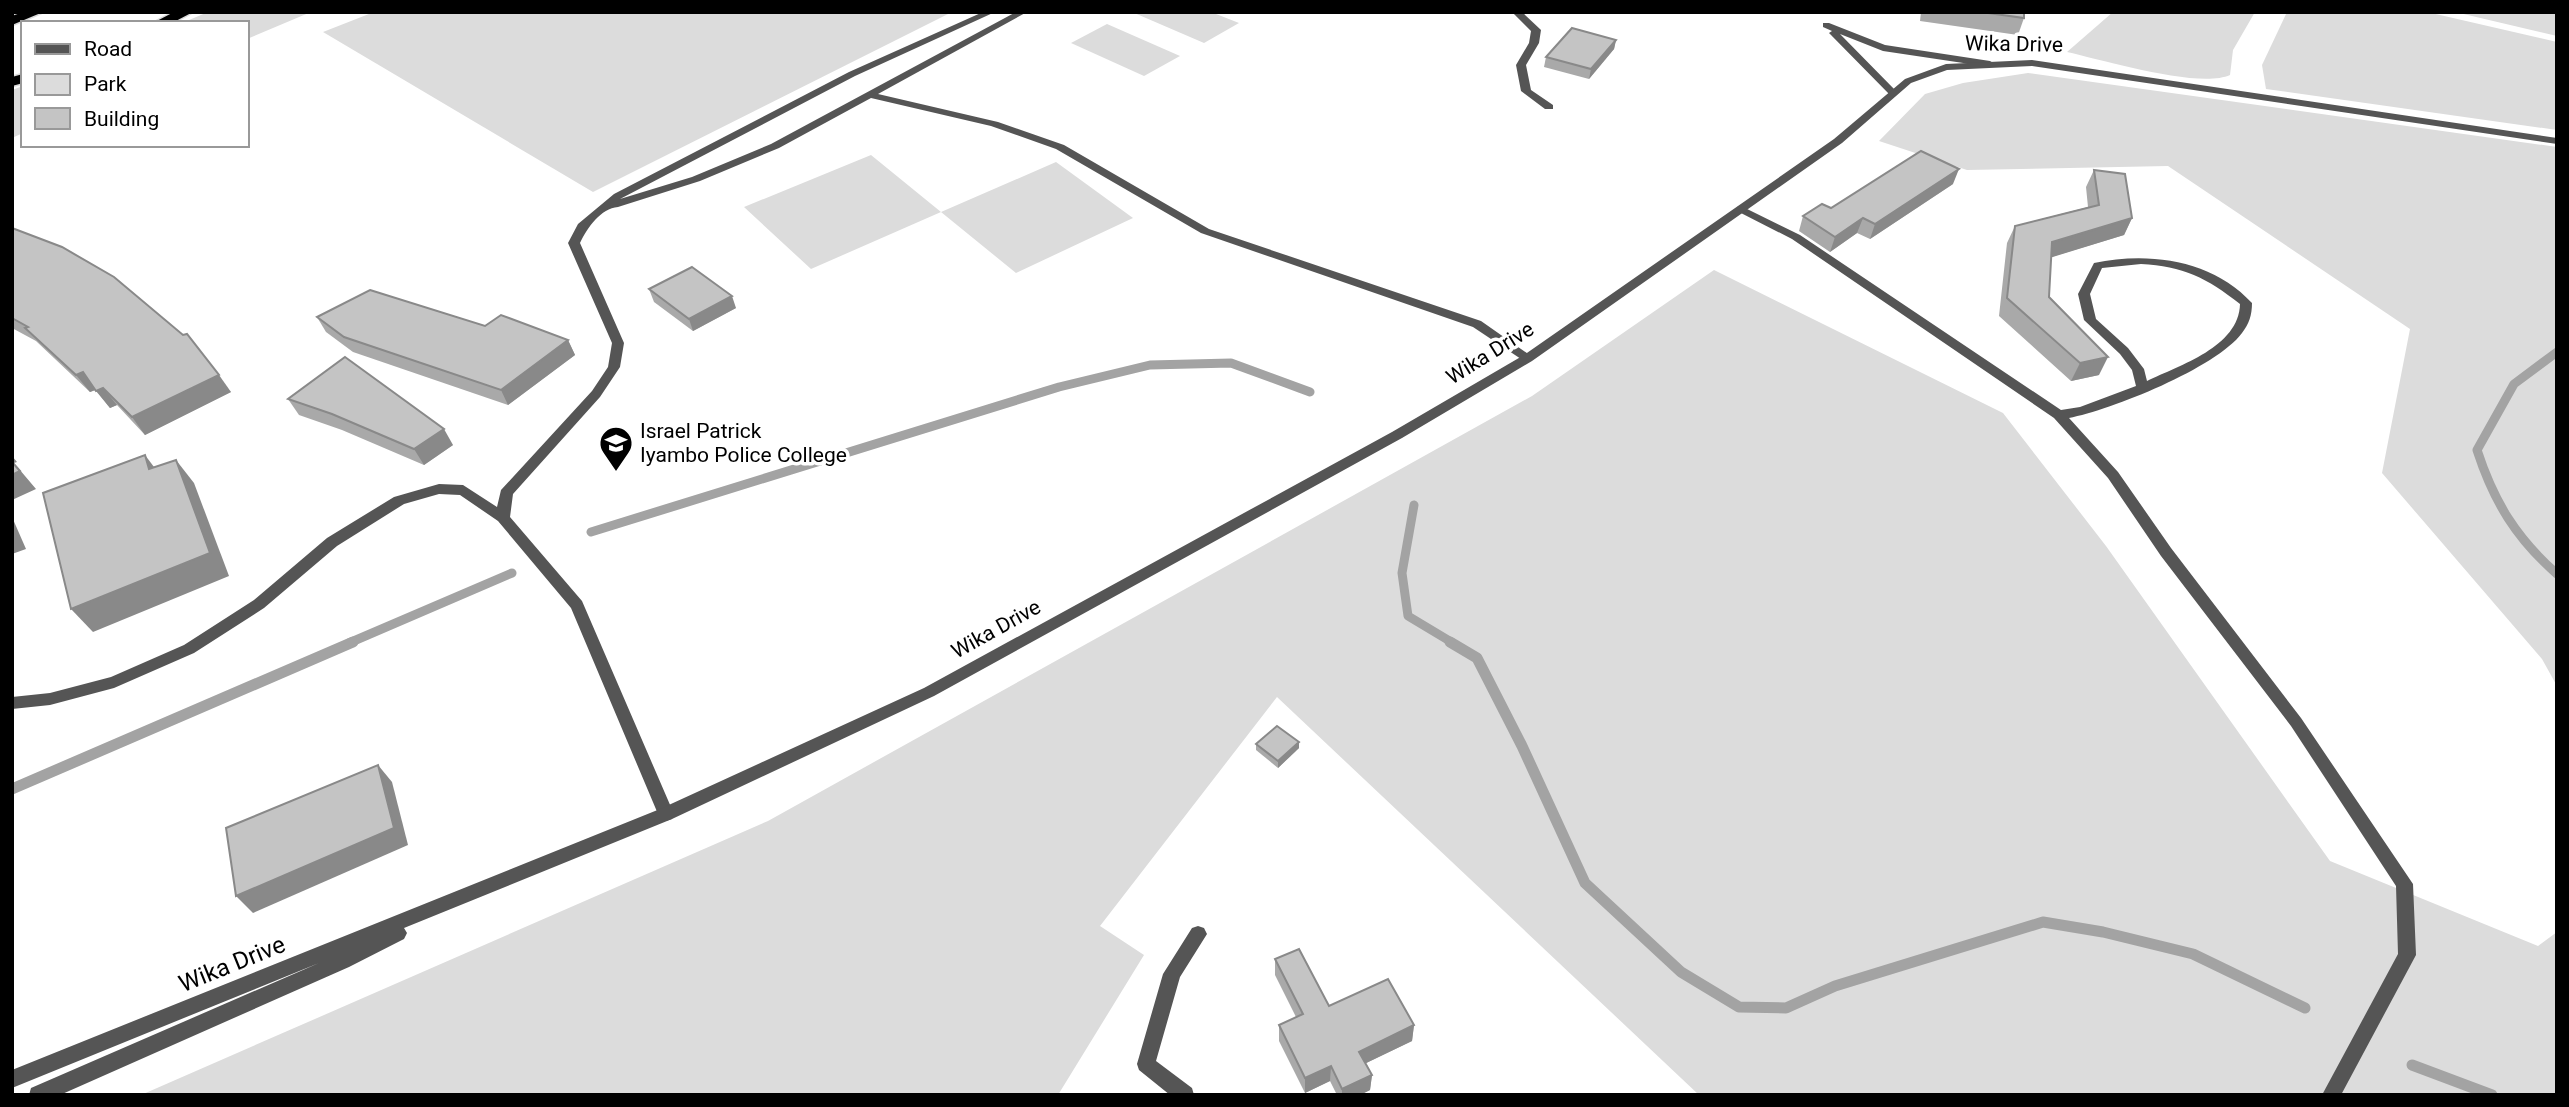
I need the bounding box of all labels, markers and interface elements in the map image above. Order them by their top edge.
legend [21,21,248,147]
street label: Wika Drive [1965,31,2063,57]
text: Road [84,37,132,61]
text: Park [84,72,127,96]
text: Building [84,107,159,131]
street label: Wika Drive [1442,317,1538,389]
place label: Israel Patrick Iyambo Police College [640,419,847,467]
school or university icon: Israel Patrick Iyambo Police College [597,424,635,473]
street label: Wika Drive [947,595,1045,663]
street label: Wika Drive [175,930,289,998]

